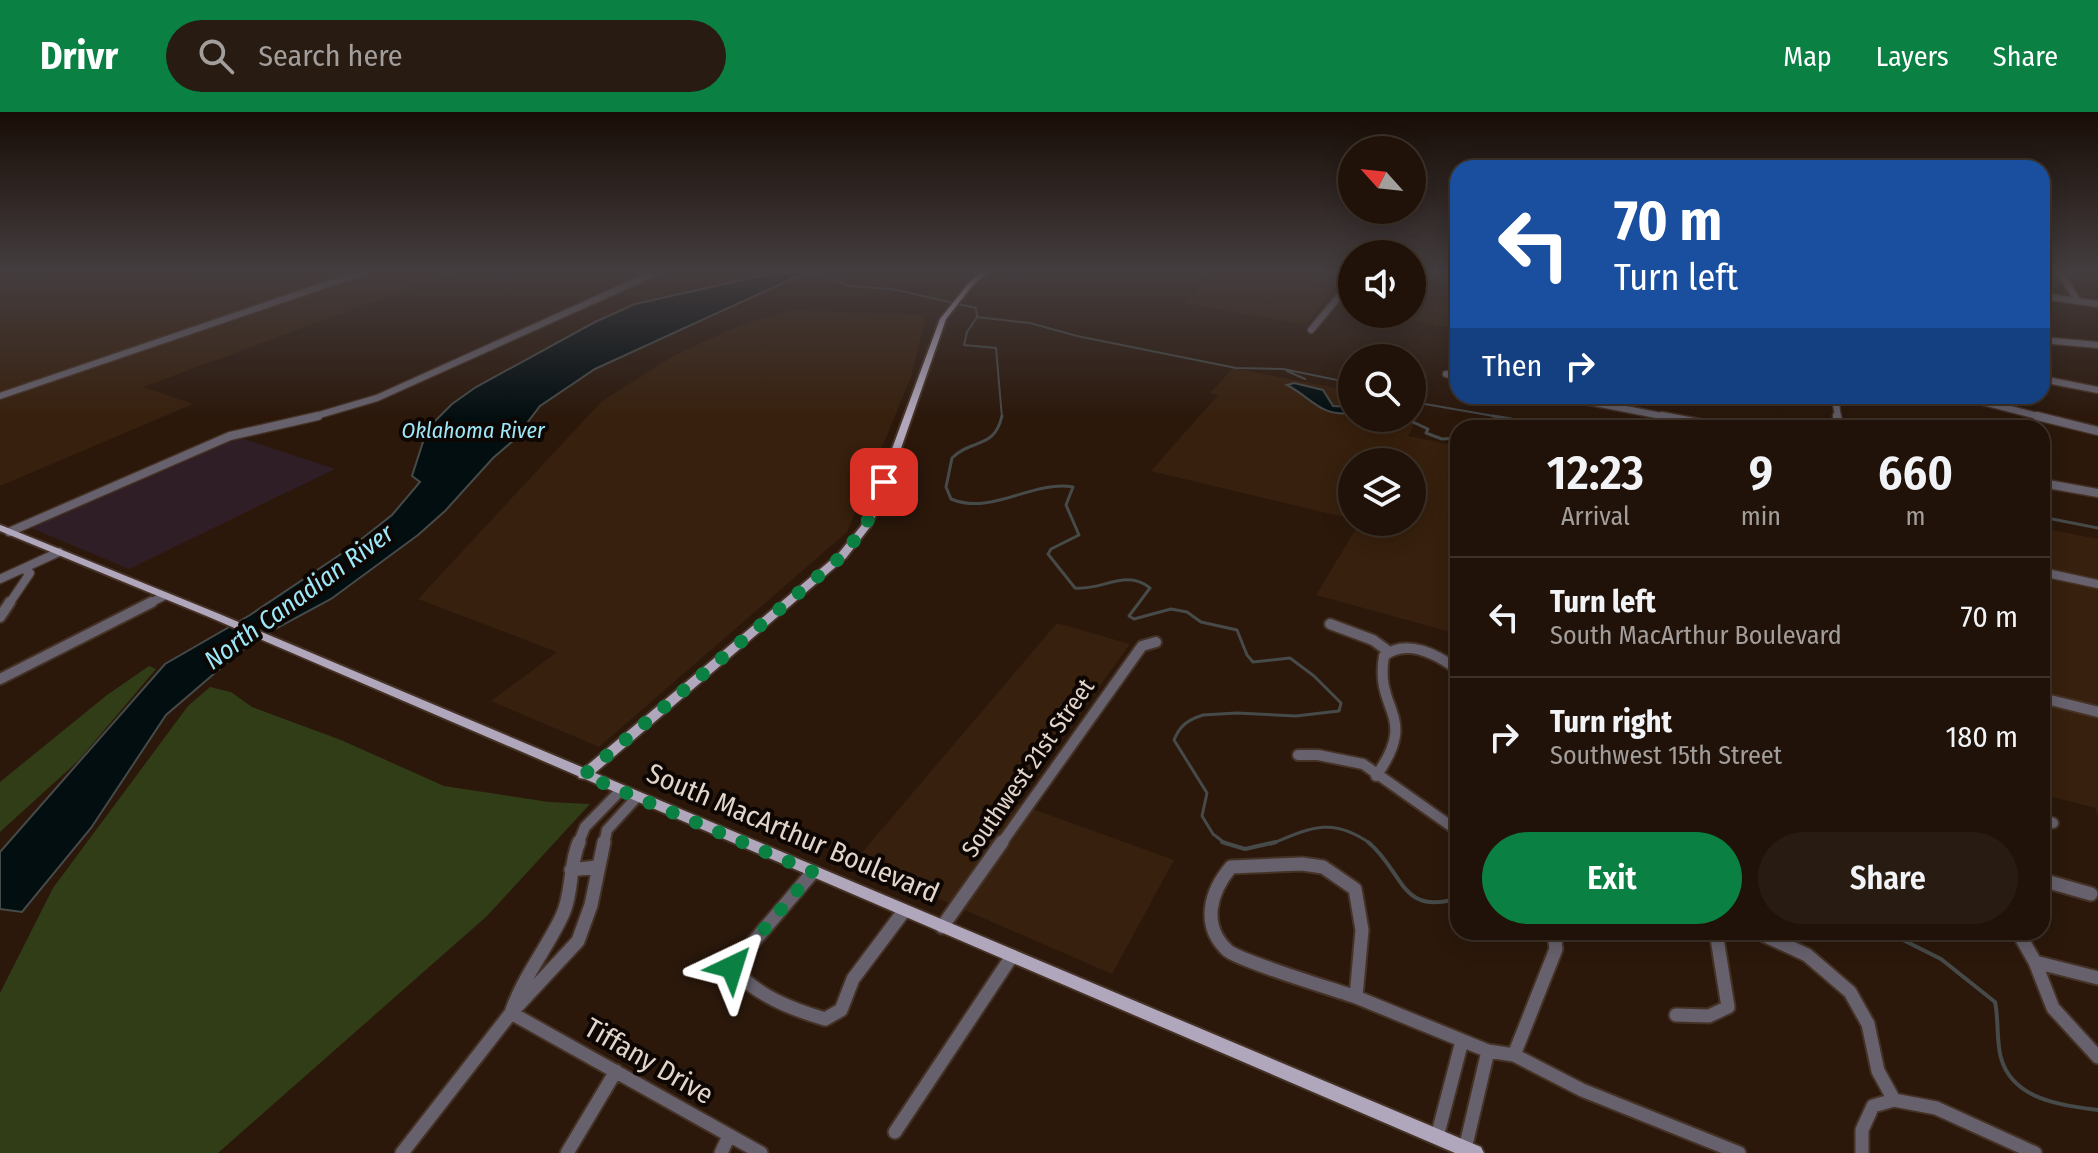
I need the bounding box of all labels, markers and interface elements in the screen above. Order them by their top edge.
search box [166,20,726,92]
text: Drivr [40,33,118,79]
icon: search [194,34,238,78]
text: Search here [258,38,403,74]
text: Map [1783,40,1832,73]
text: Layers [1876,40,1949,73]
text: Share [1993,40,2058,73]
north arrow [1338,136,1426,224]
map controls [1338,136,1426,536]
text: 70 m [1614,188,1722,255]
icon: left [1482,192,1586,296]
button: sound [1338,240,1426,328]
text: Turn left [1614,256,1738,300]
button: search [1338,344,1426,432]
icon: right [1558,344,1602,388]
text: Then [1482,348,1542,384]
water label: Oklahoma River [401,417,546,444]
text: 12:23 [1547,444,1644,502]
text: 9 [1749,444,1773,502]
text: 660 [1878,444,1953,502]
pin [850,448,918,516]
button: layers [1338,448,1426,536]
icon: arrive [862,460,906,504]
text: Arrival [1561,501,1630,532]
text: min [1741,501,1781,532]
text: m [1906,501,1926,532]
water label: North Canadian River [198,517,401,676]
text: Turn left [1550,584,1656,620]
icon: left [1482,595,1526,639]
text: 70 m [1960,599,2018,635]
text: South MacArthur Boulevard [1550,620,1842,651]
street label: Southwest 21st Street [956,673,1100,862]
text: Turn right [1550,704,1672,740]
icon: right [1482,715,1526,759]
text: 180 m [1946,719,2018,755]
text: Southwest 15th Street [1550,740,1782,771]
street label: South MacArthur Boulevard [642,756,944,910]
button: Exit [1482,832,1742,924]
button: Share [1758,832,2018,924]
position arrow [690,925,774,1009]
street label: Tiffany Drive [579,1011,719,1111]

